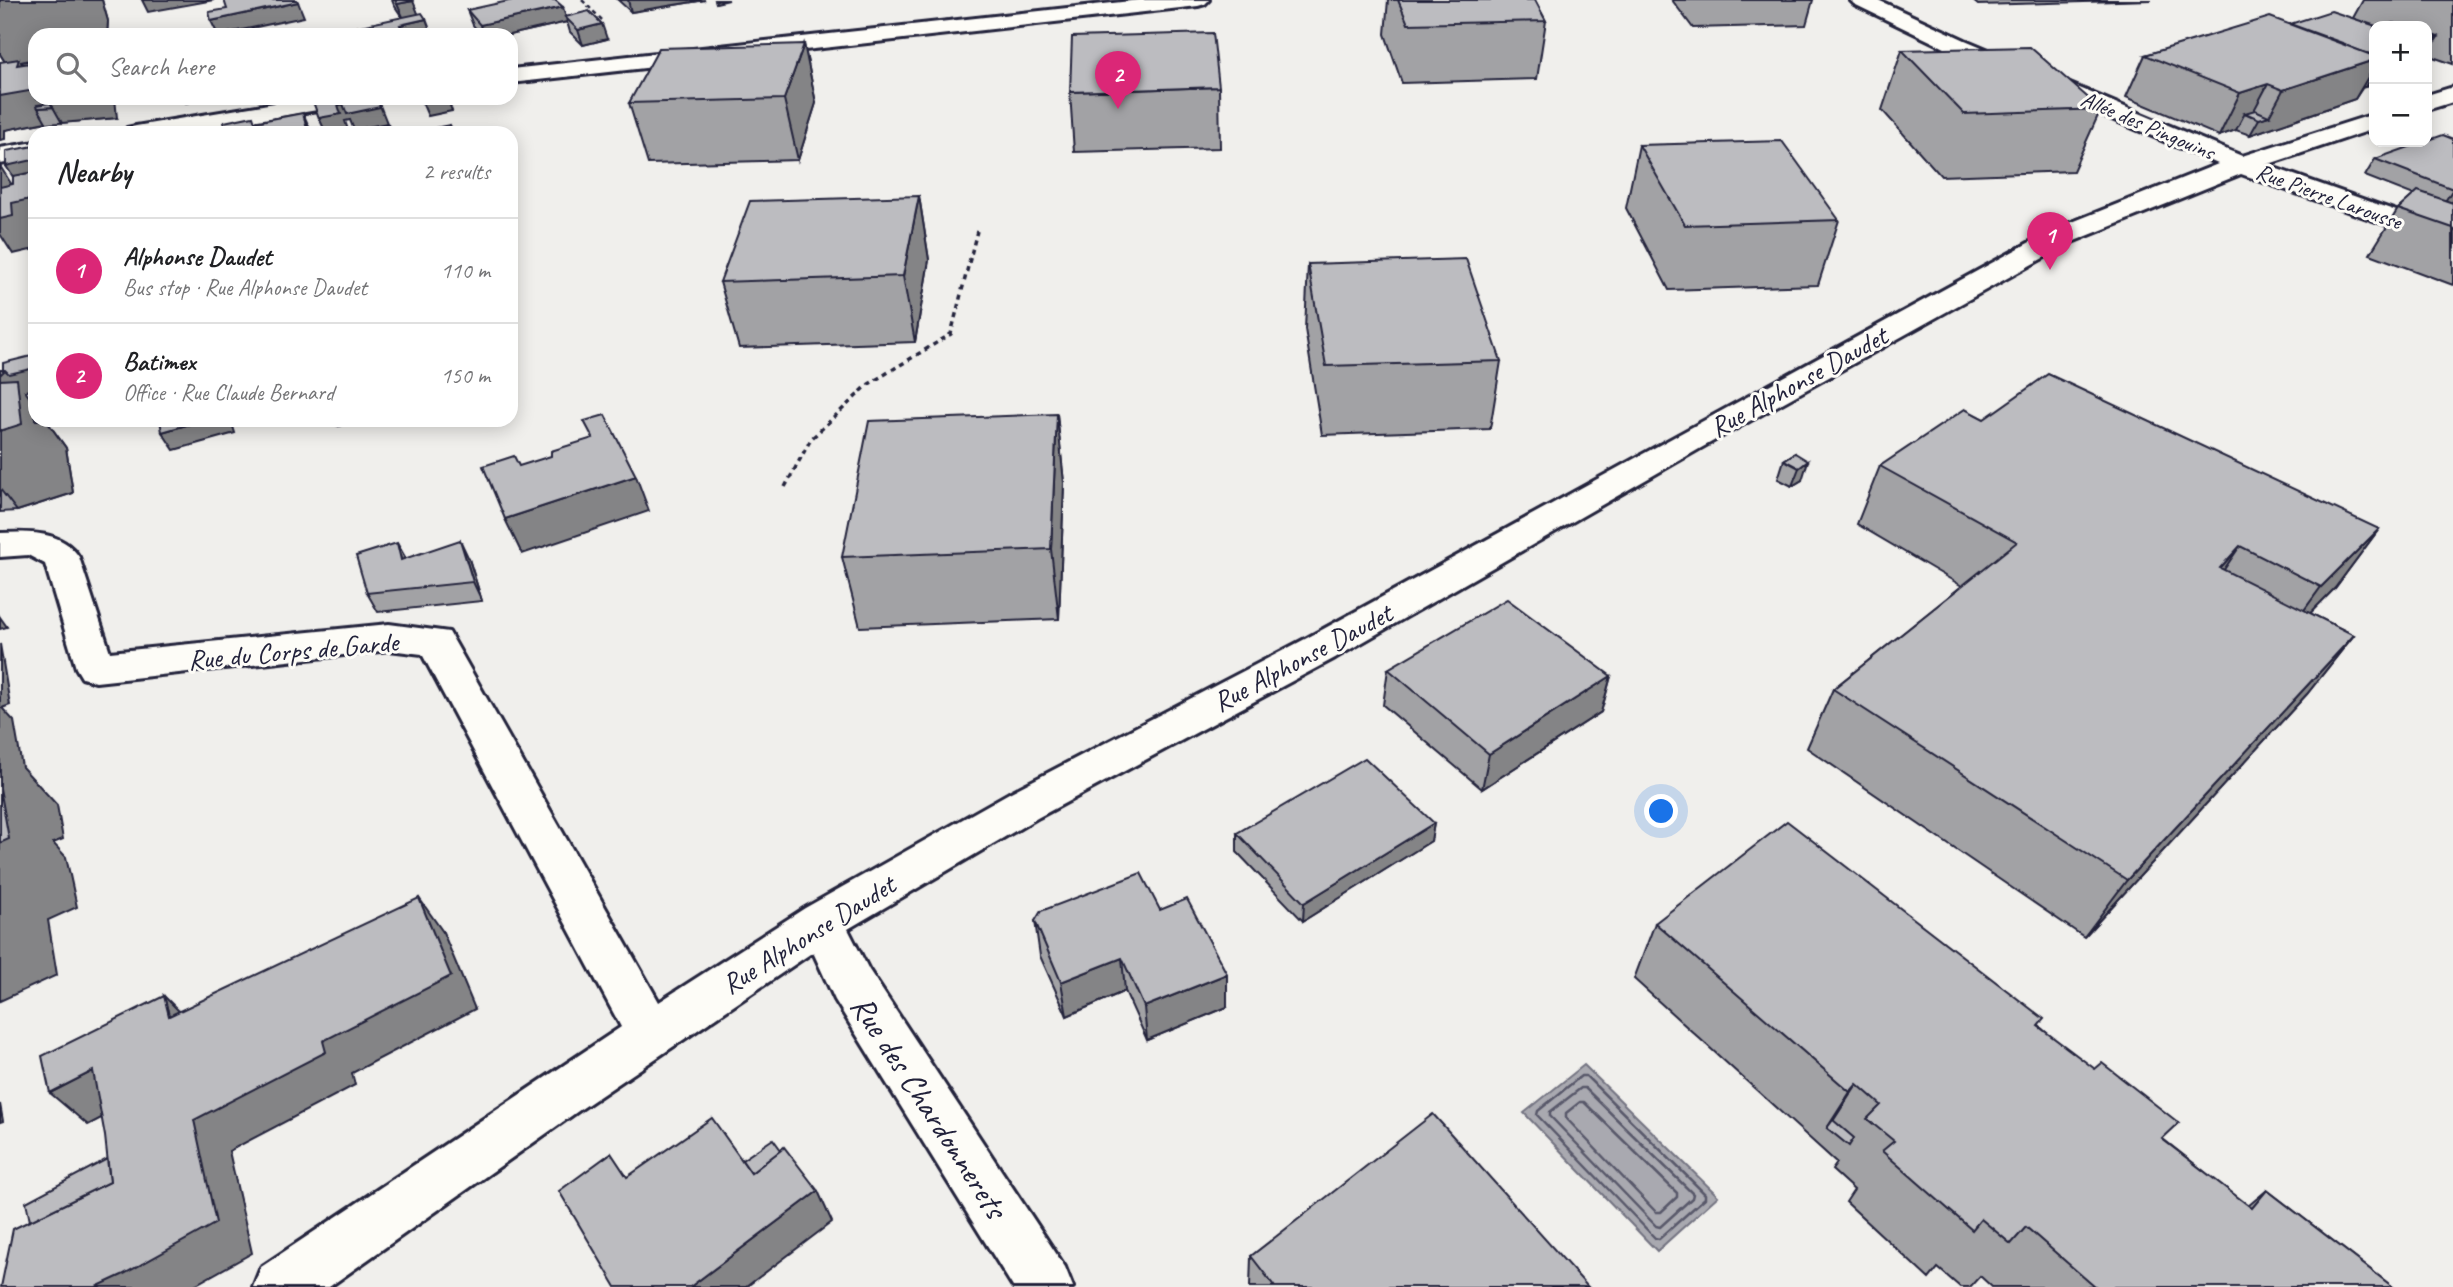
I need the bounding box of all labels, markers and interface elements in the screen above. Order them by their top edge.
map controls [2369,21,2432,147]
button: + [2369,21,2432,84]
search box [28,28,518,105]
icon: search [52,48,90,86]
text: Search here [108,50,214,83]
pin: 2 [1095,51,1141,109]
street label: Allée des Pingouins [2077,84,2221,167]
button: − [2369,84,2432,147]
text: Nearby [56,153,132,191]
text: 2 results [423,157,490,186]
street label: Rue Pierre Larousse [2252,157,2407,237]
pin: 1 [2027,212,2073,270]
text: Alphonse Daudet [123,240,272,273]
text: 1 [74,256,84,285]
text: 110 m [441,256,490,285]
text: Bus stop · Rue Alphonse Daudet [123,273,367,302]
street label: Rue Alphonse Daudet [1703,317,1896,445]
text: Batimex [123,345,195,378]
text: 2 [74,361,84,390]
text: 150 m [441,361,490,390]
text: Office · Rue Claude Bernard [123,378,334,407]
street label: Rue Alphonse Daudet [1207,594,1400,719]
street label: Rue du Corps de Garde [186,624,401,677]
your location [1644,794,1678,828]
street label: Rue Alphonse Daudet [715,866,904,1002]
street label: Rue des Chardonnerets [841,987,1018,1228]

